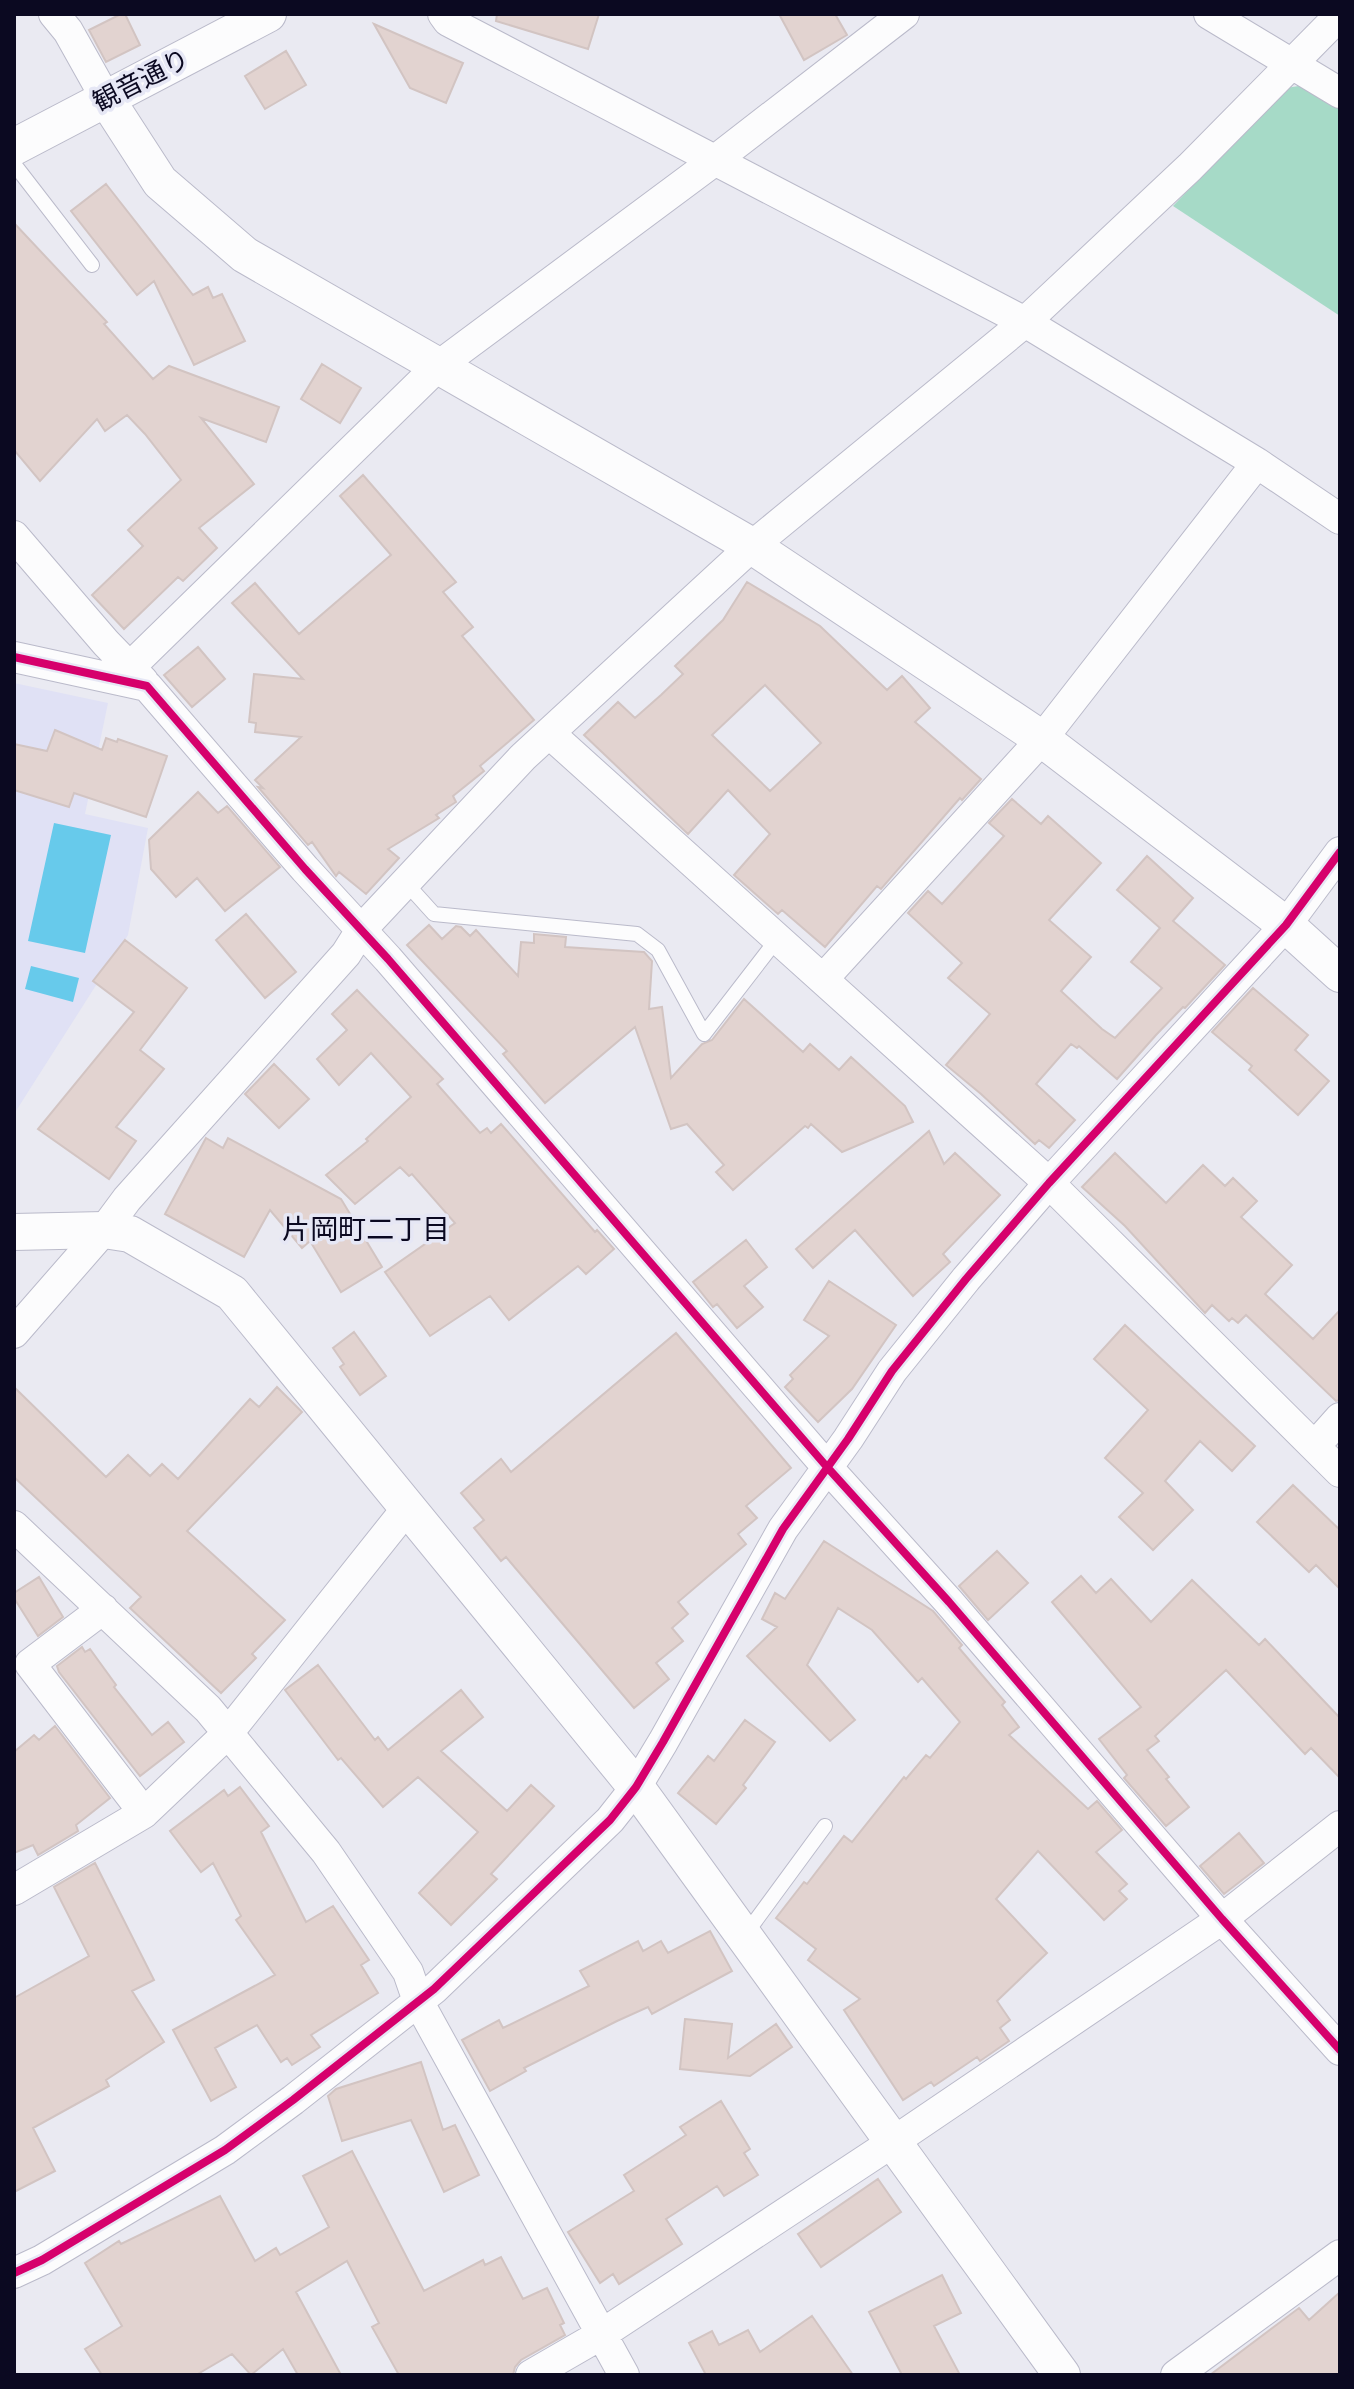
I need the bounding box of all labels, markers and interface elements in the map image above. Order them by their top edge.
street label: 観音通り [86,40,195,119]
district label: 片岡町二丁目 [282,1210,450,1248]

